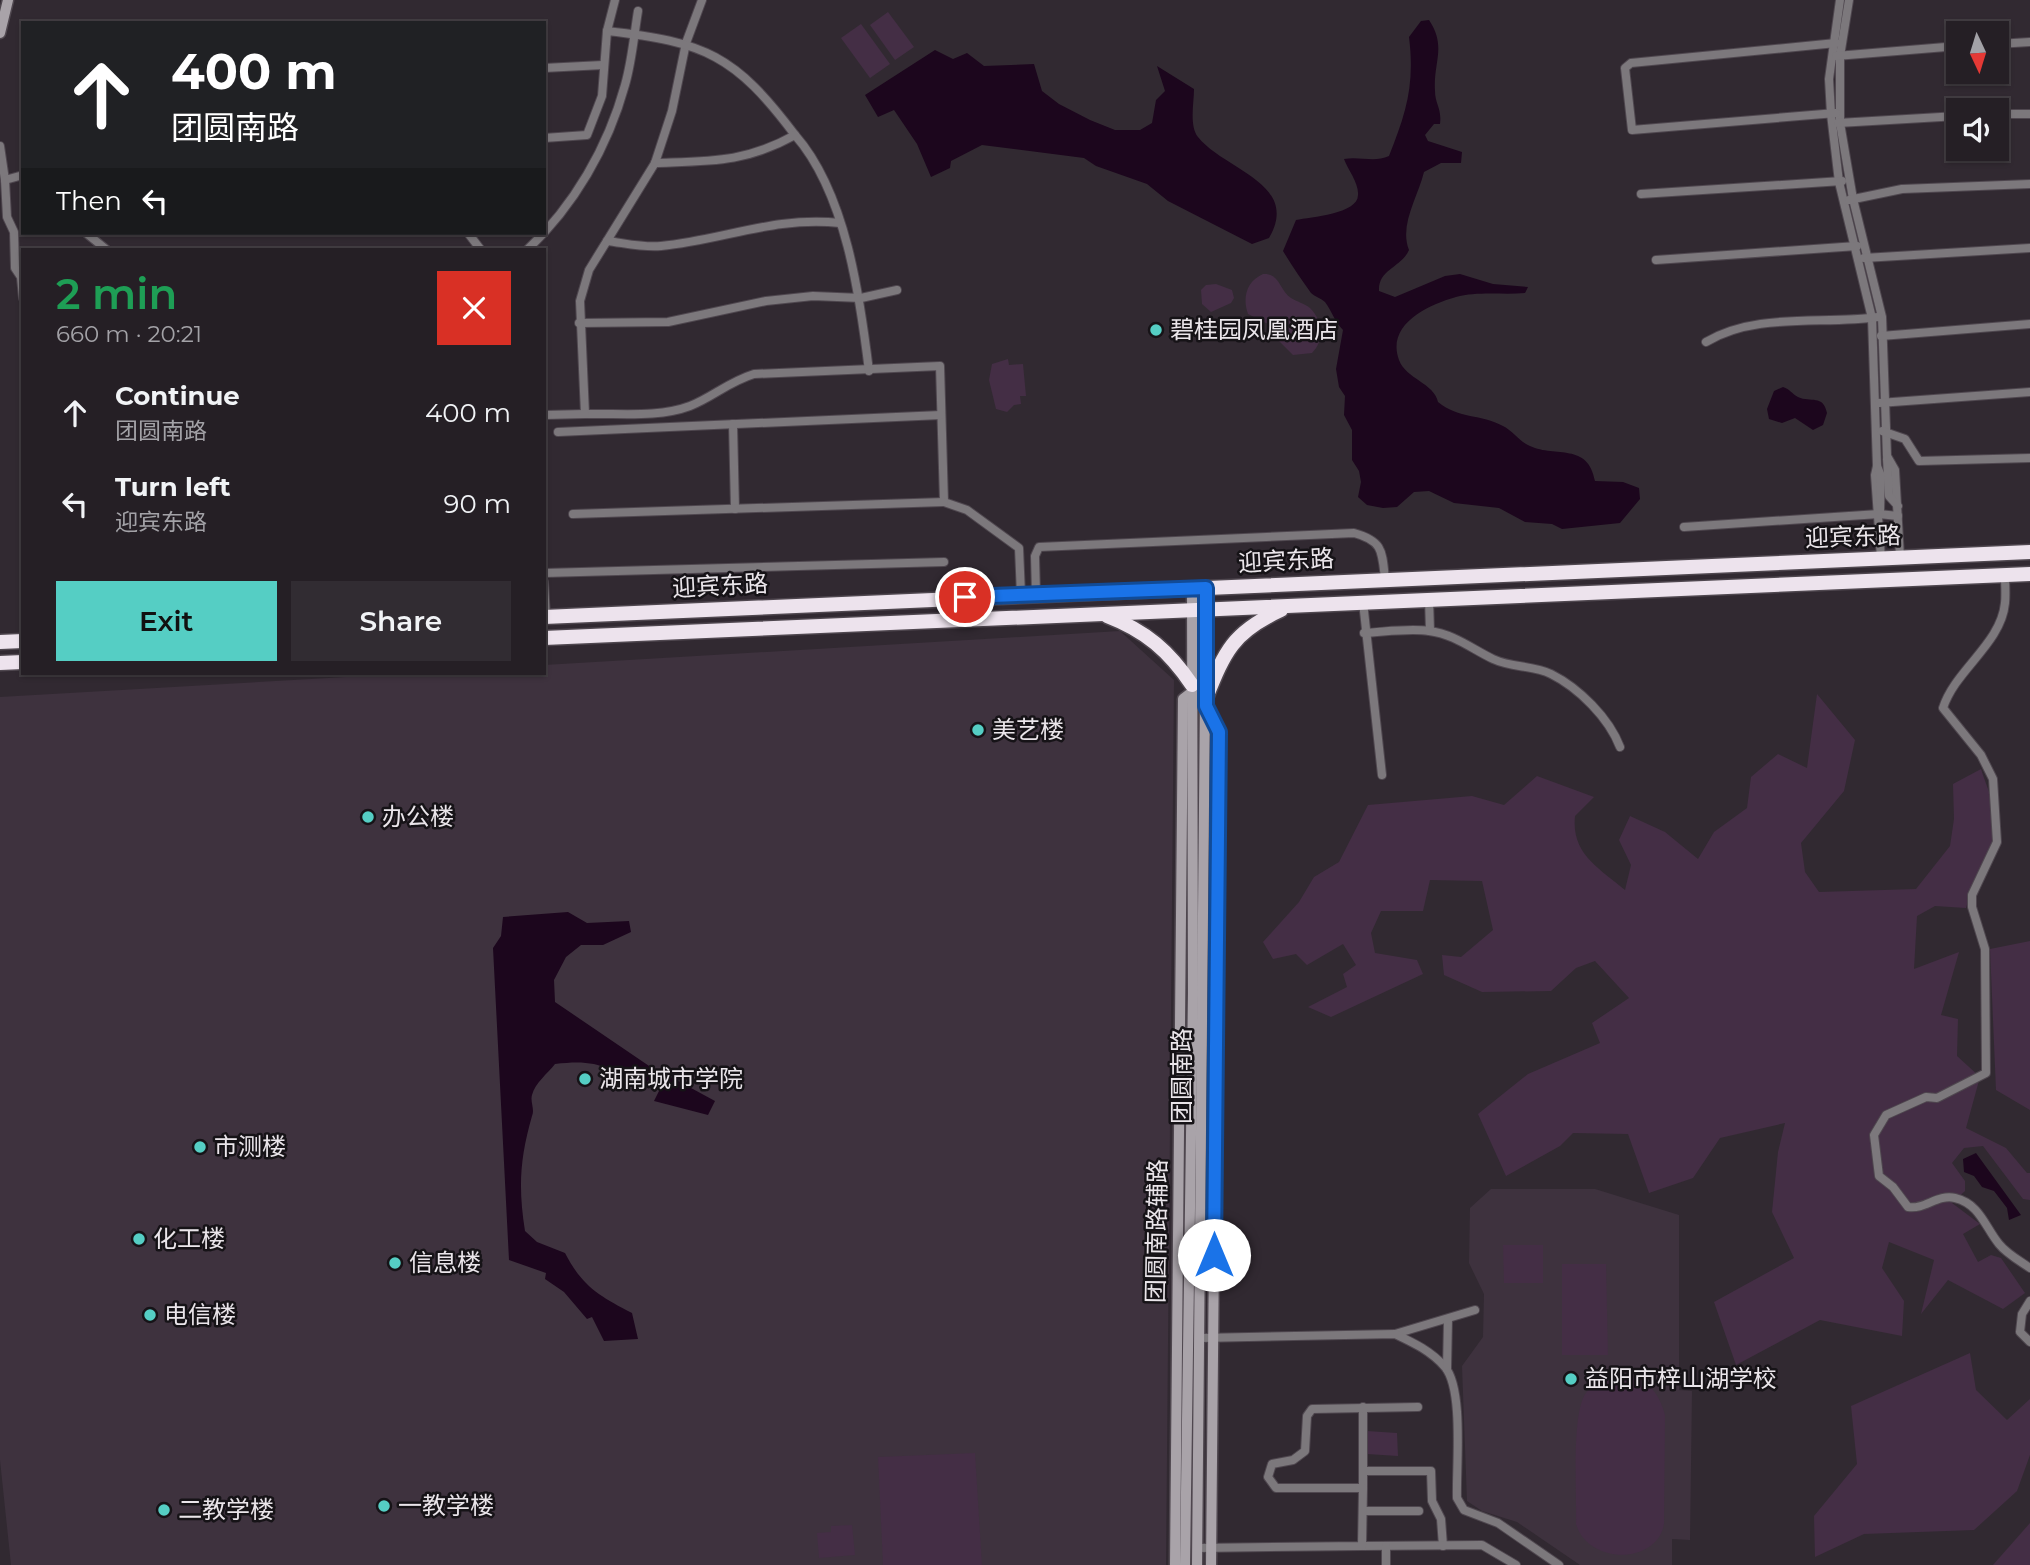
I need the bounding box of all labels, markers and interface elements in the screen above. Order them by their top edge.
north arrow [1946,21,2009,84]
map controls [1946,21,2009,161]
text: 400 m [171,42,337,101]
icon: ahead [56,49,147,140]
button: sound [1946,98,2009,161]
text: 团圆南路 [171,108,299,147]
icon: left [136,182,174,220]
text: Then [56,185,122,217]
text: 2 min [56,268,177,320]
button: close [437,271,511,345]
place label: 碧桂园凤凰酒店 [1170,315,1338,344]
text: 660 m · 20:21 [56,320,202,348]
marker: 碧桂园凤凰酒店 [1148,322,1164,338]
text: Continue [115,380,240,412]
icon: ahead [56,394,94,432]
text: 400 m [425,397,511,429]
text: 团圆南路 [115,417,207,445]
text: Turn left [115,471,231,503]
icon: left [56,485,94,523]
text: 90 m [444,488,511,520]
text: 迎宾东路 [115,508,207,536]
street label: 迎宾东路 [1805,520,1901,553]
street label: 迎宾东路 [1237,544,1335,577]
pin [935,567,995,627]
street label: 迎宾东路 [671,569,769,602]
icon: arrive [946,578,984,616]
button: Exit [56,581,277,661]
button: Share [291,581,511,661]
place label: 美艺楼 [992,715,1064,744]
marker: 美艺楼 [970,722,986,738]
place label: 办公楼 [382,802,454,831]
marker: 办公楼 [360,809,376,825]
street label: 团圆南路 [1167,1028,1196,1124]
place label: 湖南城市学院 [599,1064,743,1093]
marker: 湖南城市学院 [577,1071,593,1087]
place label: 市测楼 [214,1132,286,1161]
marker: 市测楼 [192,1139,208,1155]
street label: 团圆南路辅路 [1141,1159,1172,1303]
position arrow [1177,1218,1251,1292]
place label: 化工楼 [153,1224,225,1253]
marker: 化工楼 [131,1231,147,1247]
place label: 信息楼 [409,1248,481,1277]
marker: 信息楼 [387,1255,403,1271]
place label: 电信楼 [164,1300,236,1329]
marker: 电信楼 [142,1307,158,1323]
place label: 益阳市梓山湖学校 [1585,1364,1777,1393]
marker: 益阳市梓山湖学校 [1563,1371,1579,1387]
place label: 一教学楼 [398,1491,494,1520]
place label: 二教学楼 [178,1495,274,1524]
marker: 一教学楼 [376,1498,392,1514]
marker: 二教学楼 [156,1502,172,1518]

